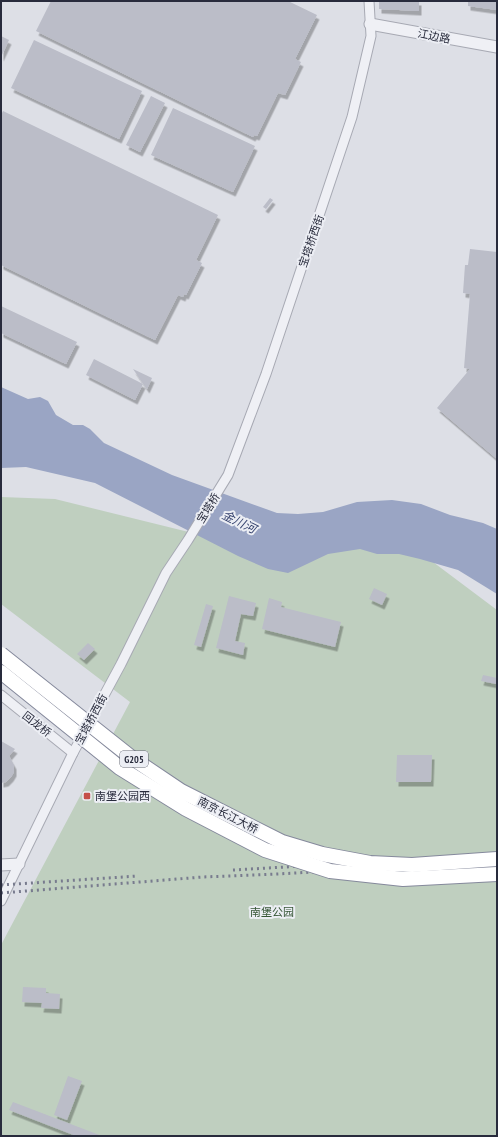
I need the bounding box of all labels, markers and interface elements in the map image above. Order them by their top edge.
street label: 江边路 [416,26,452,46]
street label: 宝塔桥西街 [295,213,327,269]
street label: 宝塔桥 [193,490,223,526]
water label: 金川河 [220,507,260,537]
street label: 宝塔桥西街 [72,691,110,747]
street label: 回龙桥 [20,708,54,740]
road number: G205 [120,751,148,767]
place label: 南堡公园西 [95,789,150,803]
marker: 南堡公园西 [82,791,92,801]
street label: 南京长江大桥 [195,794,261,836]
park label: 南堡公园 [250,905,294,919]

